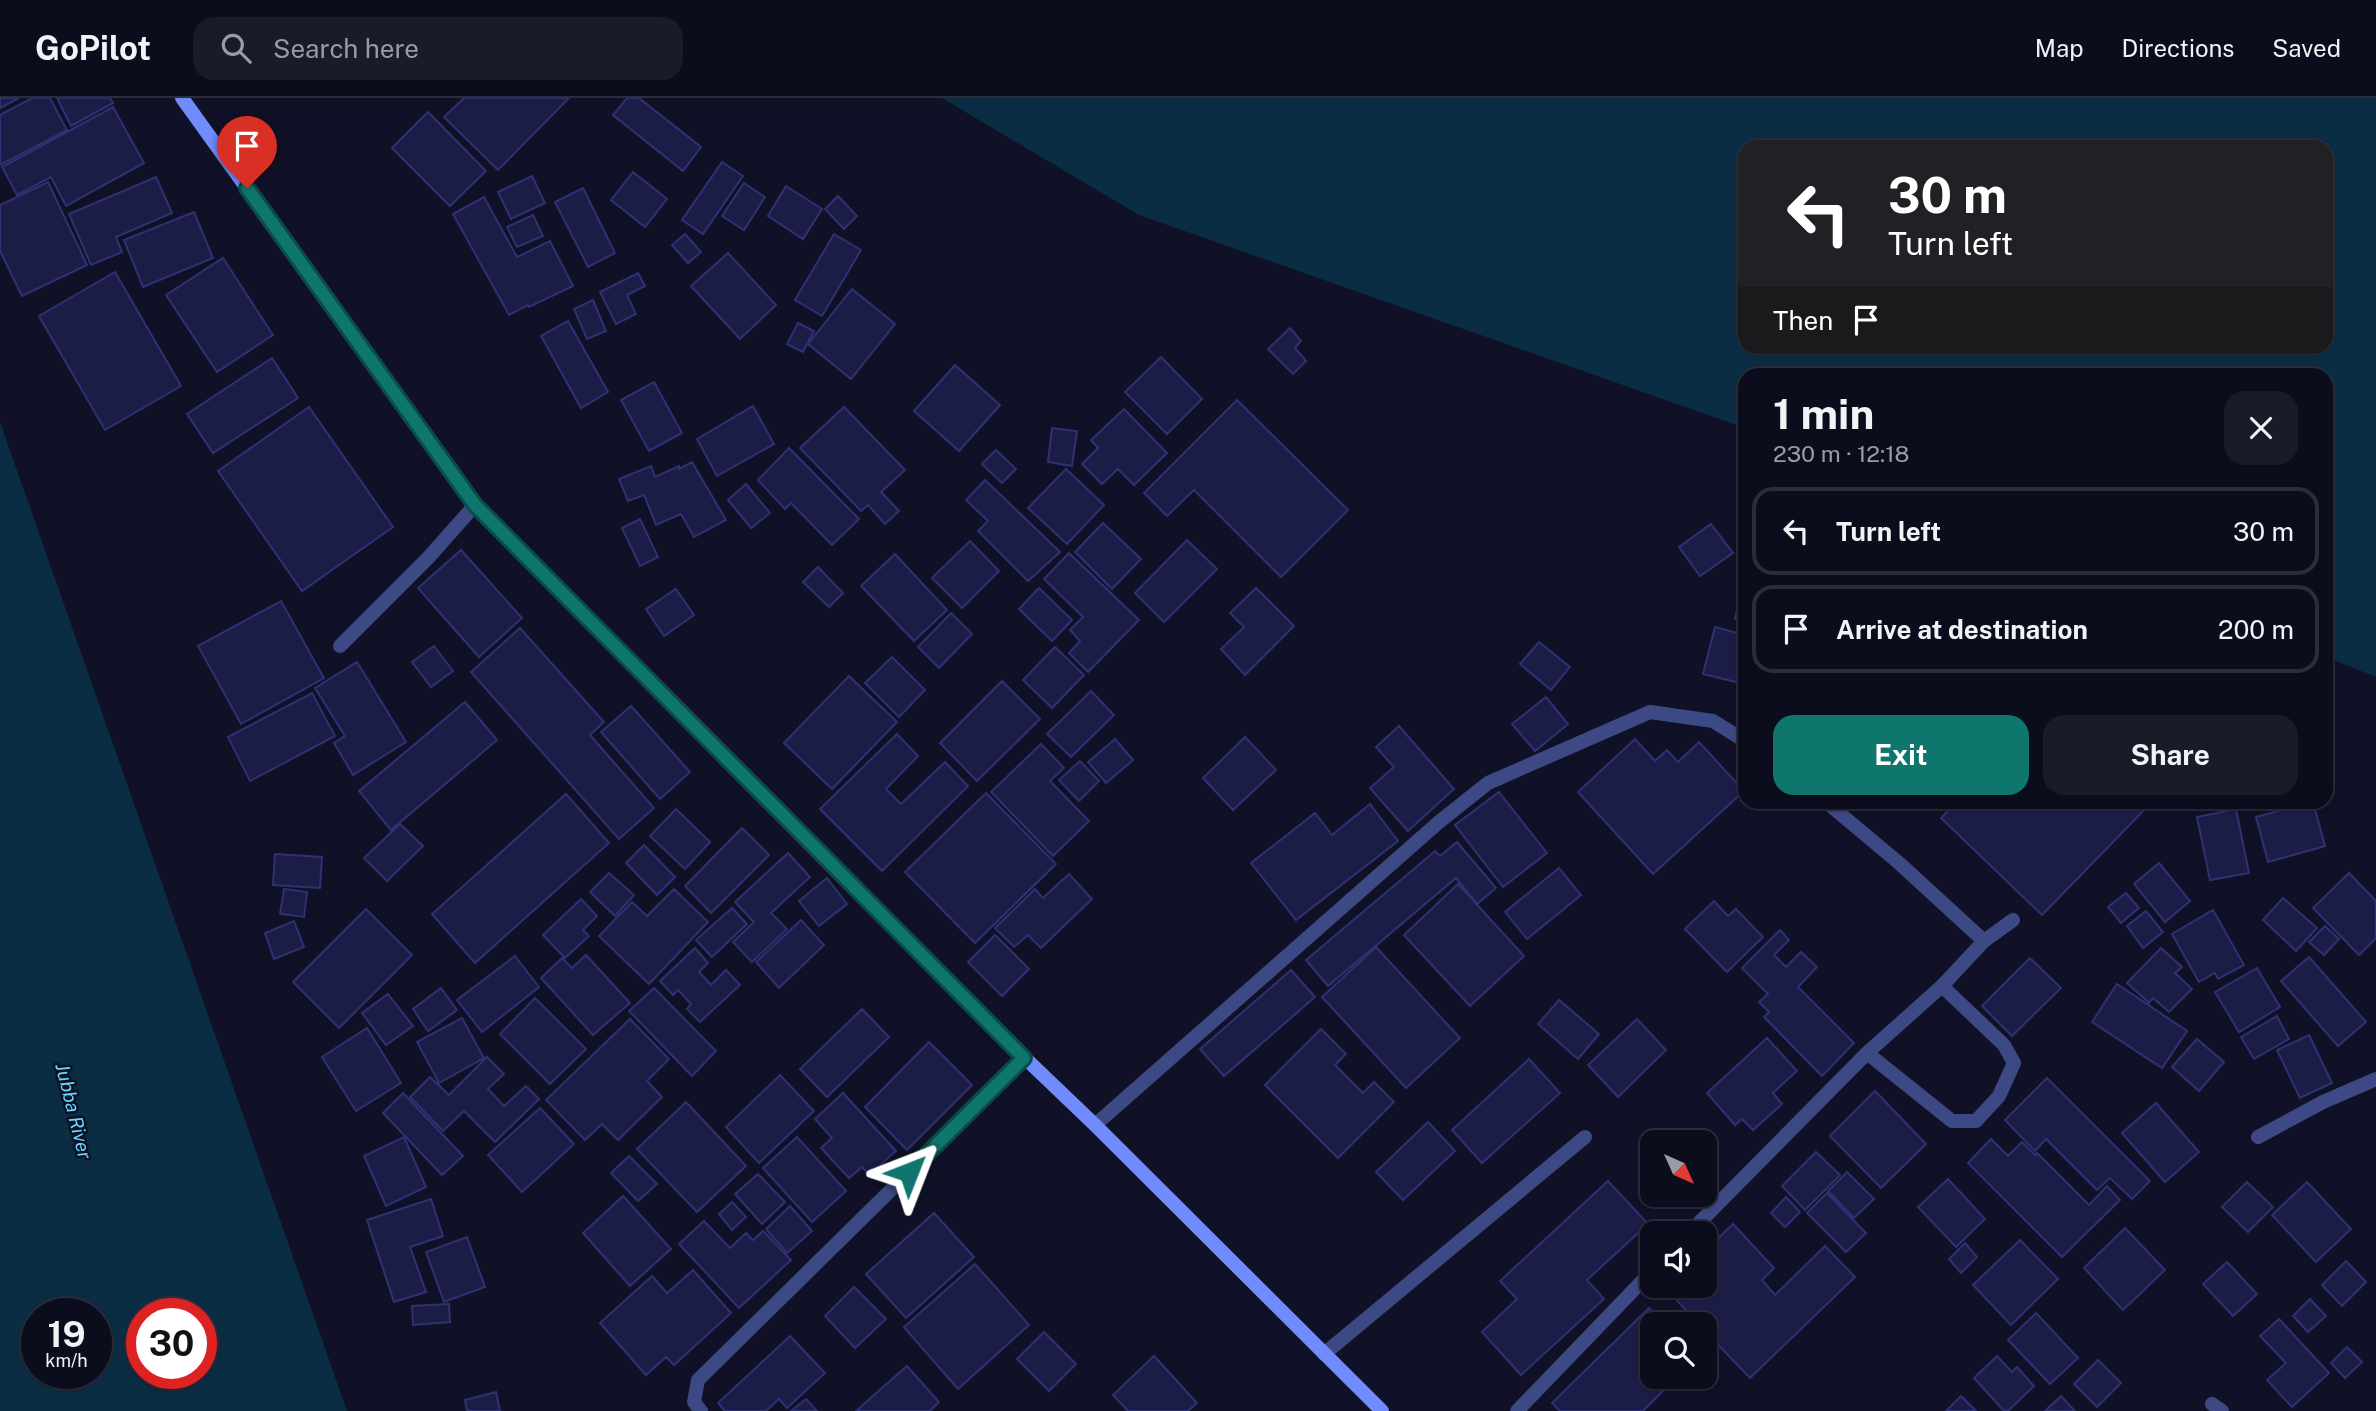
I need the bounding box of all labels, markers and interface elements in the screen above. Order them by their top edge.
search box [193,17,683,80]
text: GoPilot [35,29,151,67]
icon: search [217,29,255,67]
text: Search here [273,33,419,64]
text: Map [2035,34,2084,62]
text: Directions [2122,34,2234,62]
text: Saved [2272,34,2341,62]
pin [217,116,277,188]
icon: arrive [228,127,266,165]
text: 30 m [1888,166,2007,224]
icon: left [1773,168,1864,259]
text: Turn left [1888,225,2013,262]
icon: arrive [1847,301,1885,339]
text: Then [1773,305,1833,336]
text: 1 min [1773,389,1874,438]
button: close [2224,391,2298,465]
text: 230 m · 12:18 [1773,440,1909,467]
icon: left [1777,512,1815,550]
text: Turn left [1836,516,1941,547]
text: 30 m [2233,516,2294,547]
icon: arrive [1777,610,1815,648]
text: Arrive at destination [1836,614,2088,645]
text: 200 m [2218,614,2294,645]
button: Exit [1773,715,2029,795]
button: Share [2043,715,2298,795]
water label: Jubba River [51,1061,97,1162]
north arrow [1640,1130,1717,1208]
map controls [1640,1130,1717,1389]
position arrow [872,1135,946,1209]
button: sound [1640,1221,1717,1298]
speed limit sign: 30 [126,1298,217,1389]
button: search [1640,1312,1717,1389]
text: 19 [47,1314,86,1355]
text: km/h [45,1350,88,1371]

